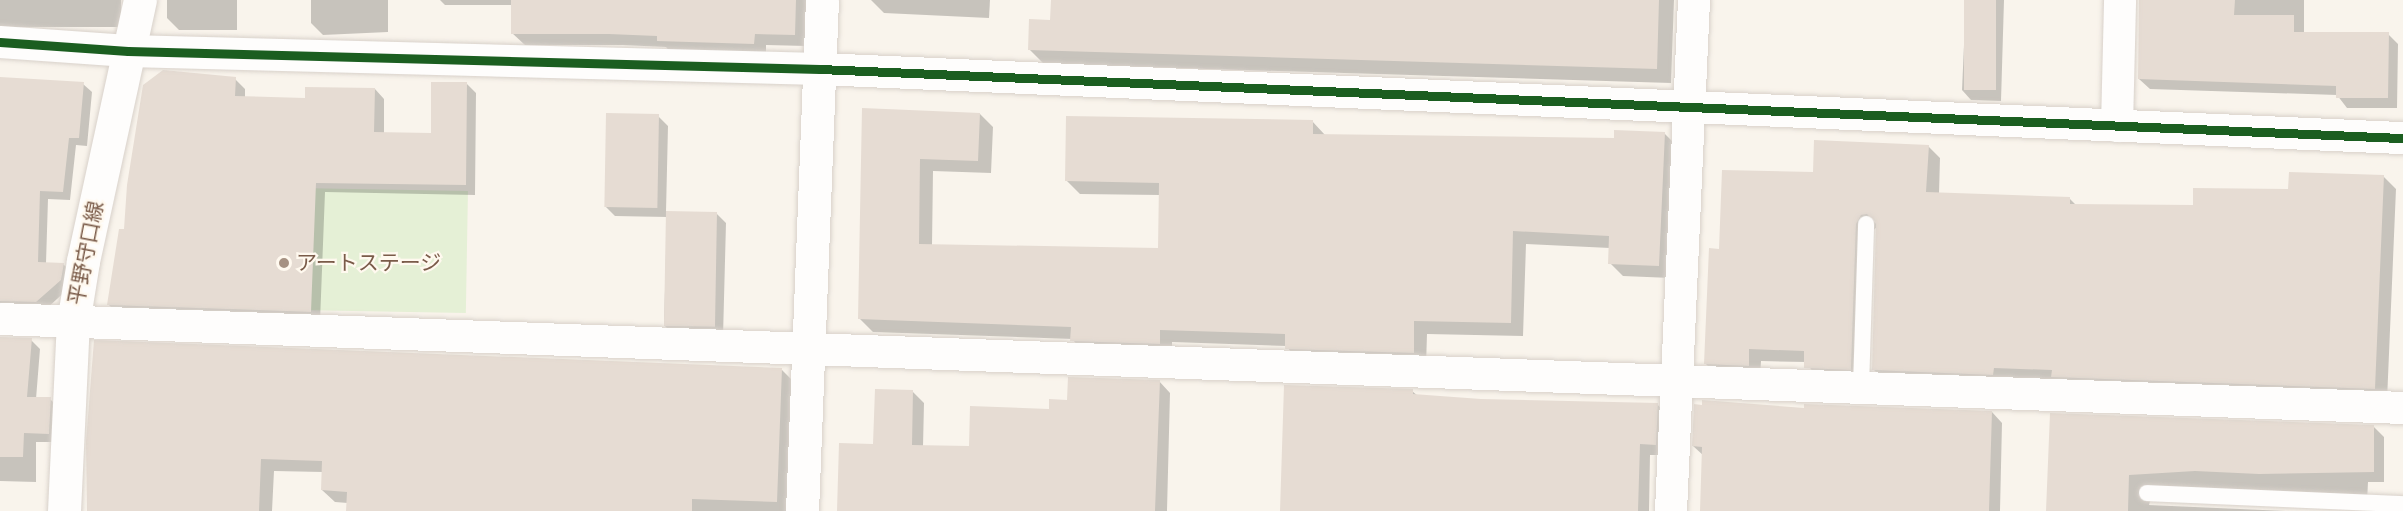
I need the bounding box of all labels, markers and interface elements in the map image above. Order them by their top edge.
street label: 平野守口線 [64,199,108,307]
place label: アートステージ [296,250,442,276]
marker: アートステージ [277,256,291,270]

